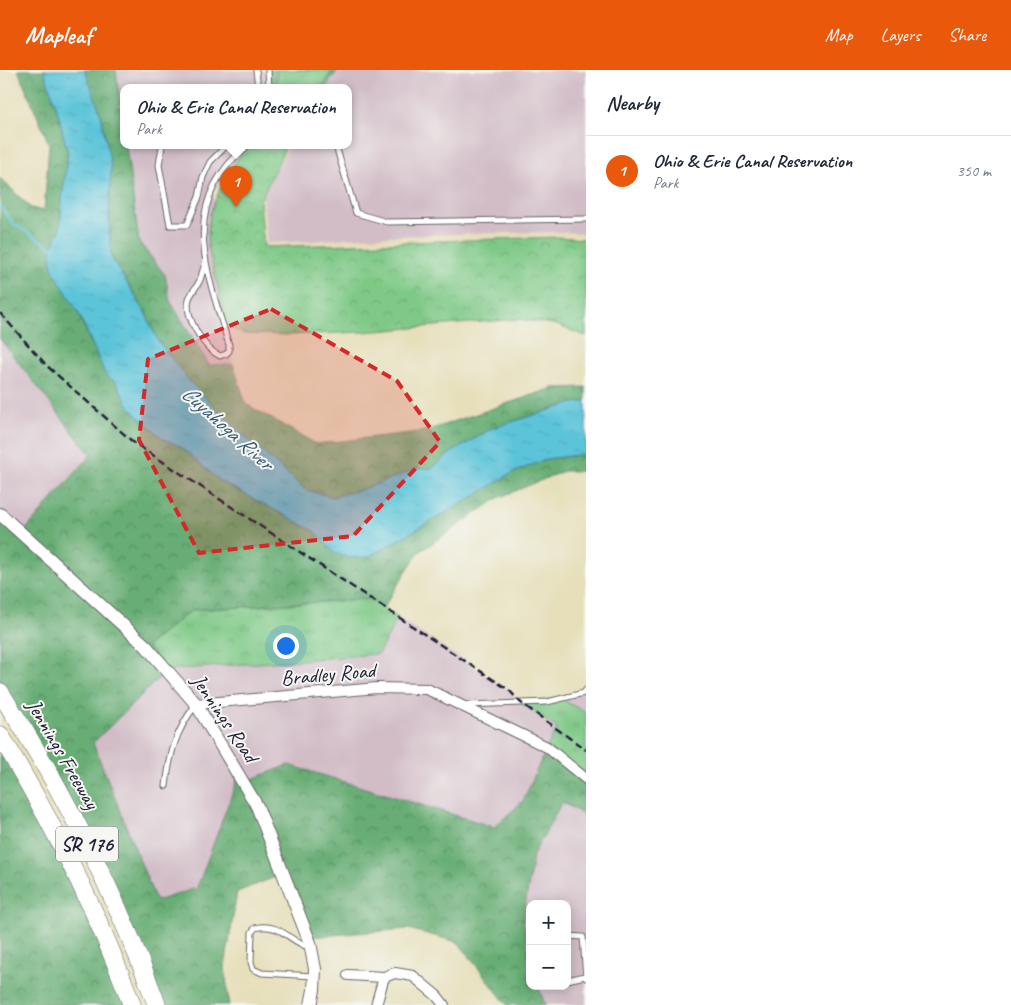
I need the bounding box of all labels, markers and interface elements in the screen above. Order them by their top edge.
text: Mapleaf [25,20,92,50]
text: Map [825,24,853,46]
text: Layers [881,24,920,46]
text: Share [948,24,986,46]
popup [120,84,352,149]
text: Nearby [606,90,659,116]
text: Ohio & Erie Canal Reservation [136,95,336,119]
text: Park [136,119,162,139]
text: Ohio & Erie Canal Reservation [653,149,852,173]
text: 1 [618,161,626,181]
text: 350 m [957,161,991,181]
pin: 1 [220,166,252,207]
text: Park [653,173,678,193]
water label: Cuyahoga River [176,379,281,478]
your location [273,633,299,659]
street label: Bradley Road [280,657,380,691]
street label: Jennings Road [185,668,266,769]
street label: Jennings Freeway [21,694,106,815]
road number: SR 176 [56,826,118,862]
map controls [526,900,571,990]
button: + [526,900,571,945]
button: − [526,945,571,990]

